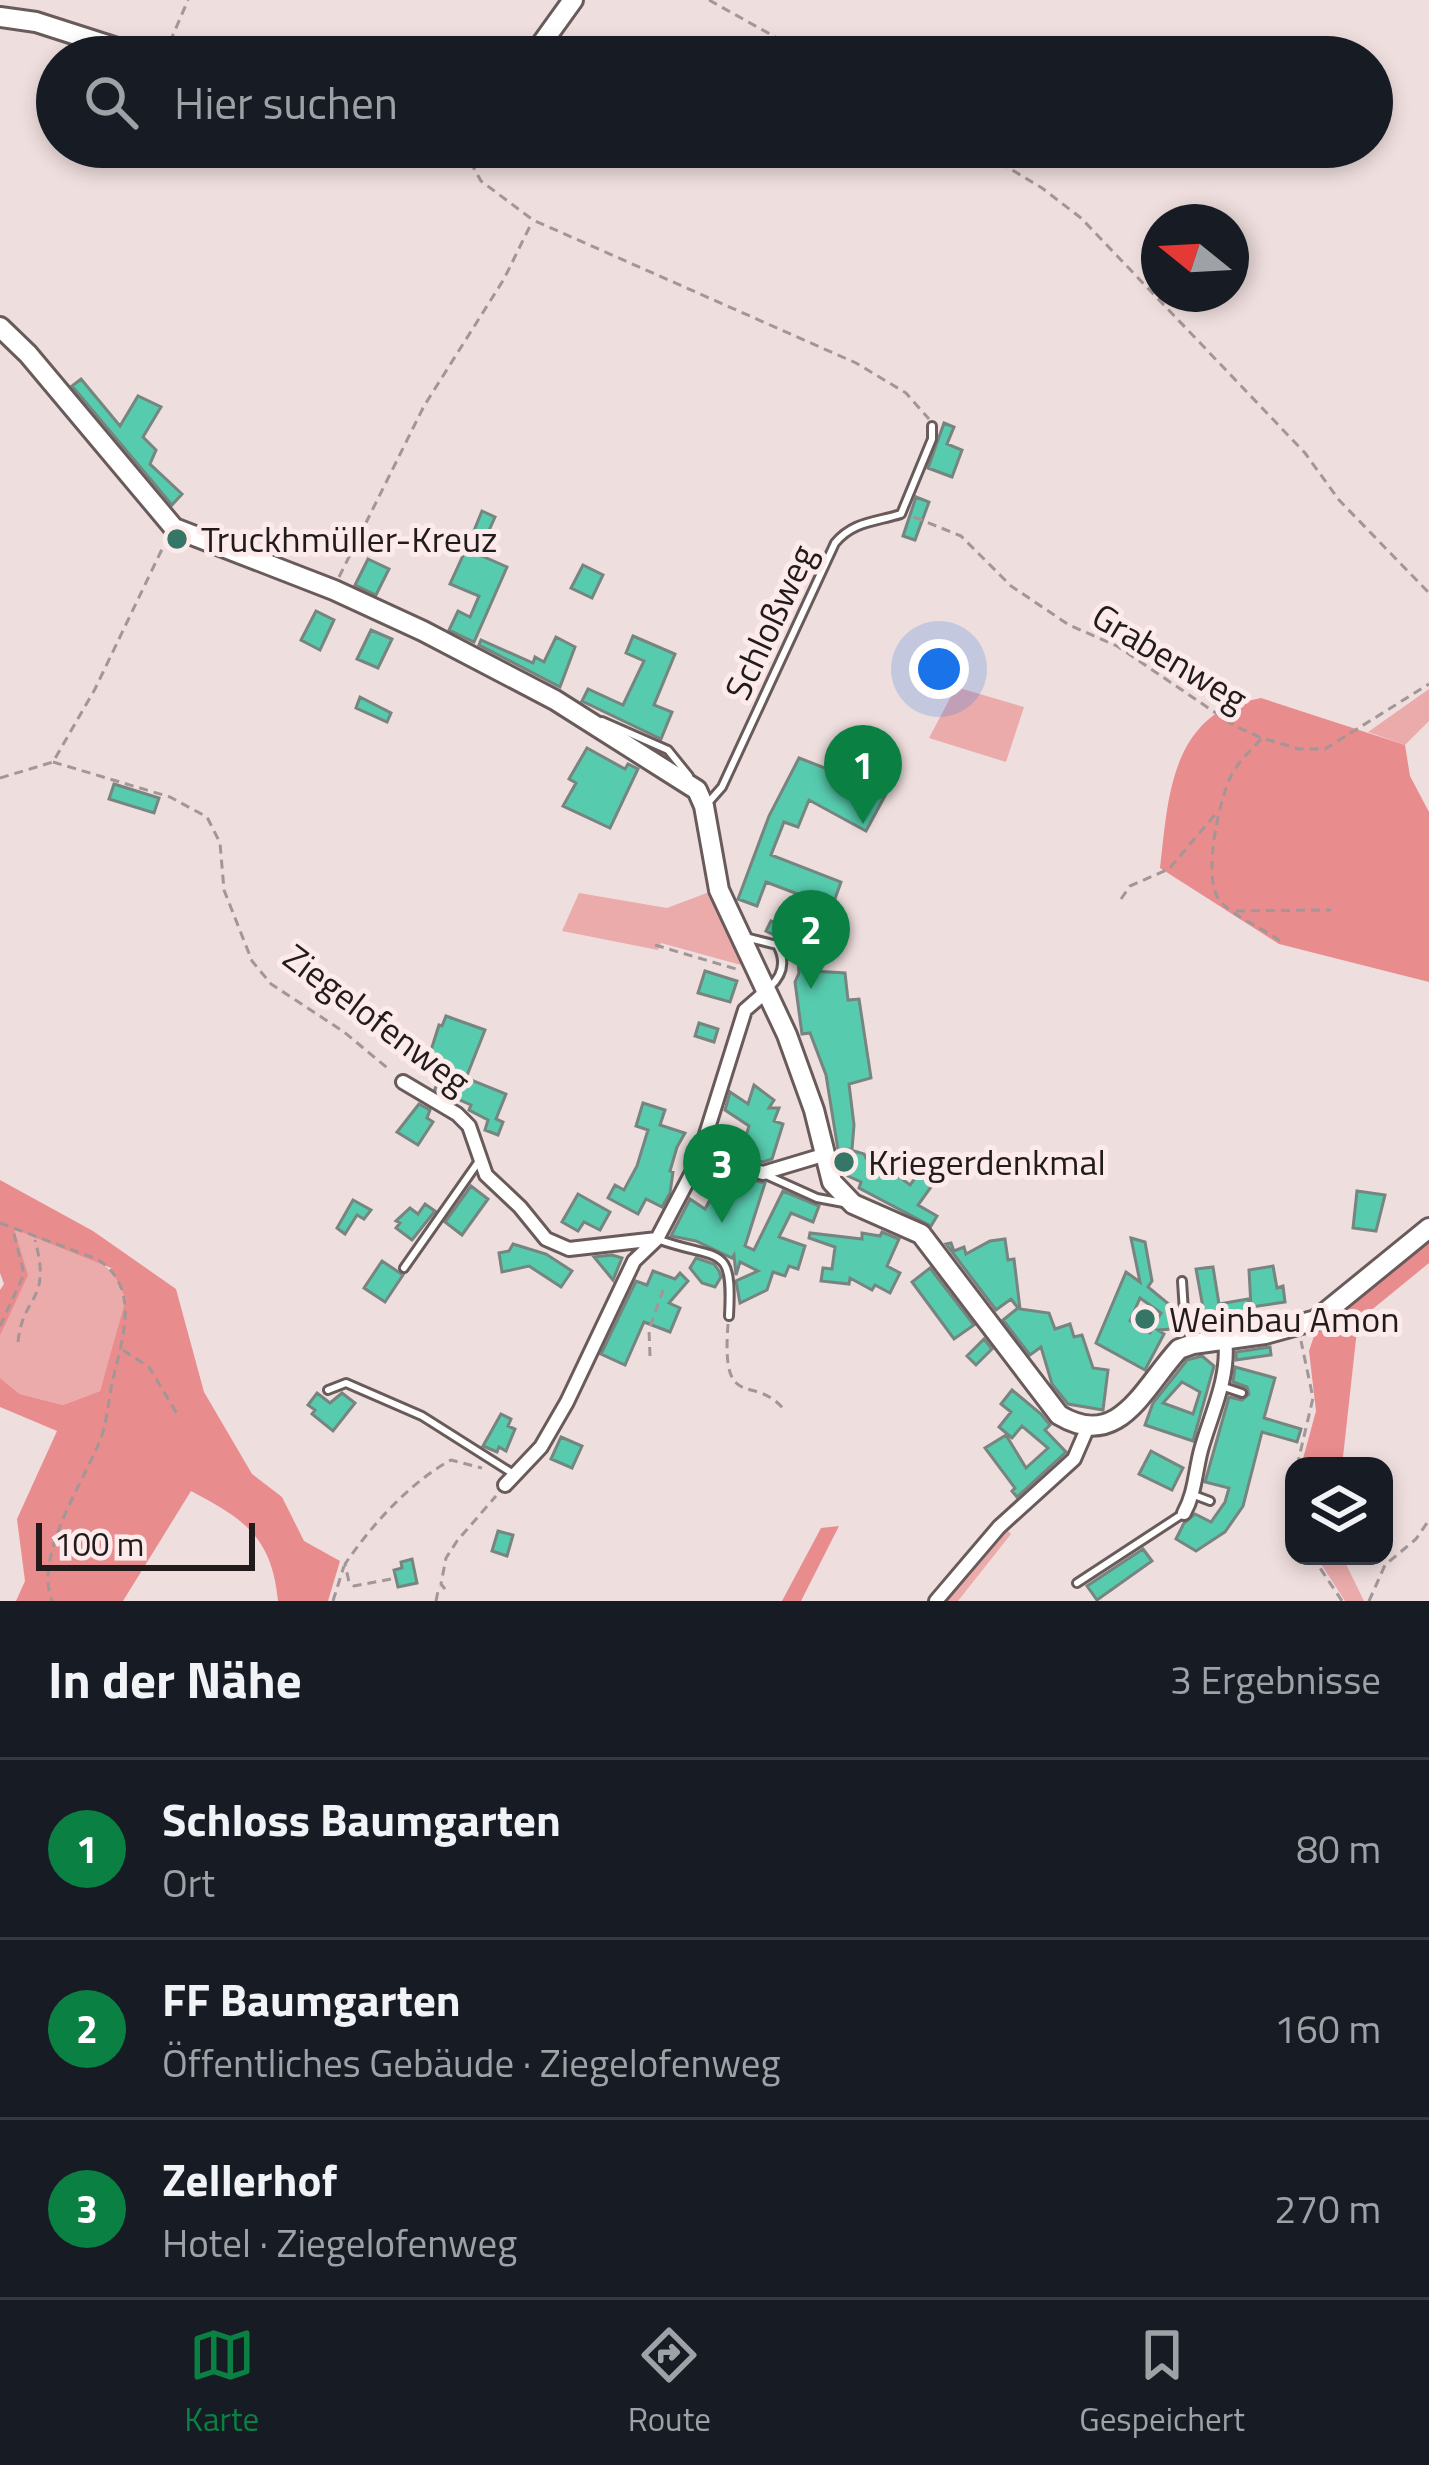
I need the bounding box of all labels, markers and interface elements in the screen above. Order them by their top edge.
search box [36,36,1393,168]
text: Hier suchen [174,68,398,136]
icon: search [78,69,144,135]
north arrow [1141,204,1249,312]
place label: Truckhmüller-Kreuz [201,511,497,566]
marker: Truckhmüller-Kreuz [164,526,190,552]
street label: Schloßweg [710,535,830,709]
street label: Grabenweg [1082,588,1259,725]
your location [909,639,969,699]
pin: 1 [824,725,902,824]
pin: 2 [772,890,850,989]
street label: Ziegelofenweg [272,930,483,1107]
pin: 3 [683,1124,761,1223]
place label: Kriegerdenkmal [868,1134,1106,1189]
marker: Kriegerdenkmal [831,1149,857,1175]
place label: Weinbau Amon [1169,1291,1399,1346]
marker: Weinbau Amon [1132,1306,1158,1332]
map controls [1285,1457,1393,1565]
button: layers [1285,1457,1393,1565]
scale bar [36,1517,255,1570]
text: 100 m [54,1519,144,1569]
text: In der Nähe [48,1640,302,1718]
text: 3 Ergebnisse [1170,1650,1381,1709]
text: Schloss Baumgarten [162,1785,561,1853]
text: 1 [76,1819,98,1878]
text: 80 m [1296,1819,1381,1878]
text: Ort [162,1853,215,1912]
text: FF Baumgarten [162,1965,461,2033]
text: 2 [76,1999,98,2058]
text: 160 m [1274,1999,1381,2058]
text: Öffentliches Gebäude · Ziegelofenweg [162,2033,781,2092]
text: Zellerhof [162,2145,337,2213]
text: 3 [76,2179,98,2238]
text: 270 m [1274,2179,1381,2238]
text: Hotel · Ziegelofenweg [162,2213,517,2272]
tab: Karte [184,2322,259,2444]
tab: Route [628,2322,711,2444]
tab: Gespeichert [1079,2322,1245,2444]

